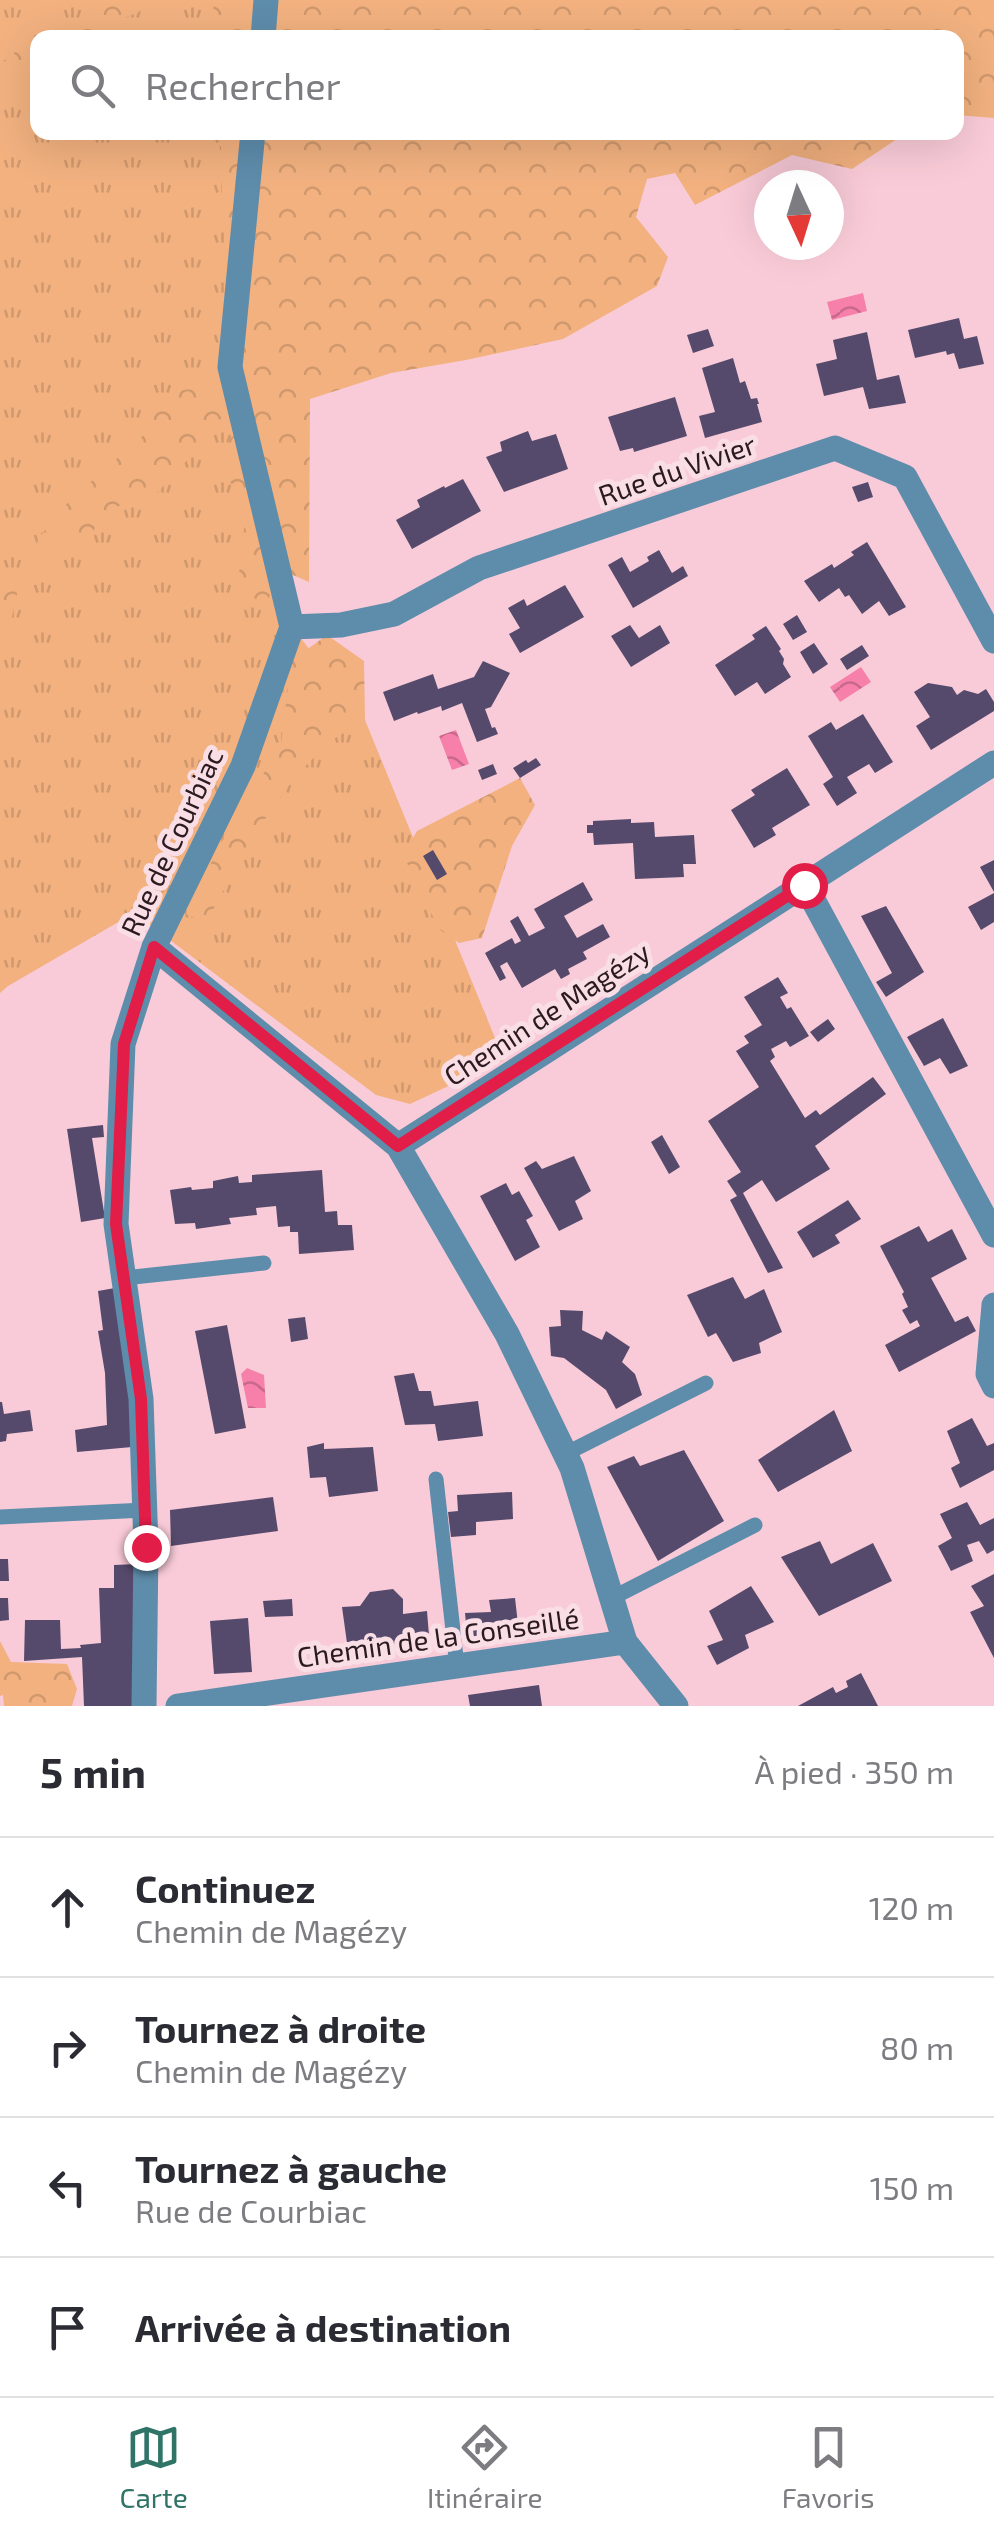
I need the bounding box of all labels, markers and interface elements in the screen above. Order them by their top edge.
search box [30,30,964,140]
icon: search [65,58,120,113]
text: Rechercher [145,62,341,108]
north arrow [754,170,844,260]
street label: Rue du Vivier [594,426,760,512]
street label: Rue de Courbiac [113,742,229,941]
route start [782,863,828,909]
street label: Chemin de Magézy [437,934,656,1092]
route end [124,1525,170,1571]
street label: Chemin de la Conseillé [295,1600,581,1674]
text: 5 min [40,1746,146,1796]
text: À pied · 350 m [754,1752,954,1790]
text: Continuez [135,1865,315,1911]
icon: ahead [40,1880,95,1935]
text: 120 m [869,1888,954,1926]
text: Chemin de Magézy [135,1911,407,1949]
text: Tournez à droite [135,2005,426,2051]
icon: right [40,2020,95,2075]
text: 80 m [880,2028,954,2066]
text: Chemin de Magézy [135,2051,407,2089]
text: Tournez à gauche [135,2145,447,2191]
icon: left [40,2160,95,2215]
text: 150 m [870,2168,954,2206]
text: Rue de Courbiac [135,2191,367,2229]
icon: arrive [40,2300,95,2355]
text: Arrivée à destination [135,2304,511,2350]
tab: Carte [120,2420,188,2514]
tab: Itinéraire [427,2420,543,2514]
tab: Favoris [782,2420,874,2514]

